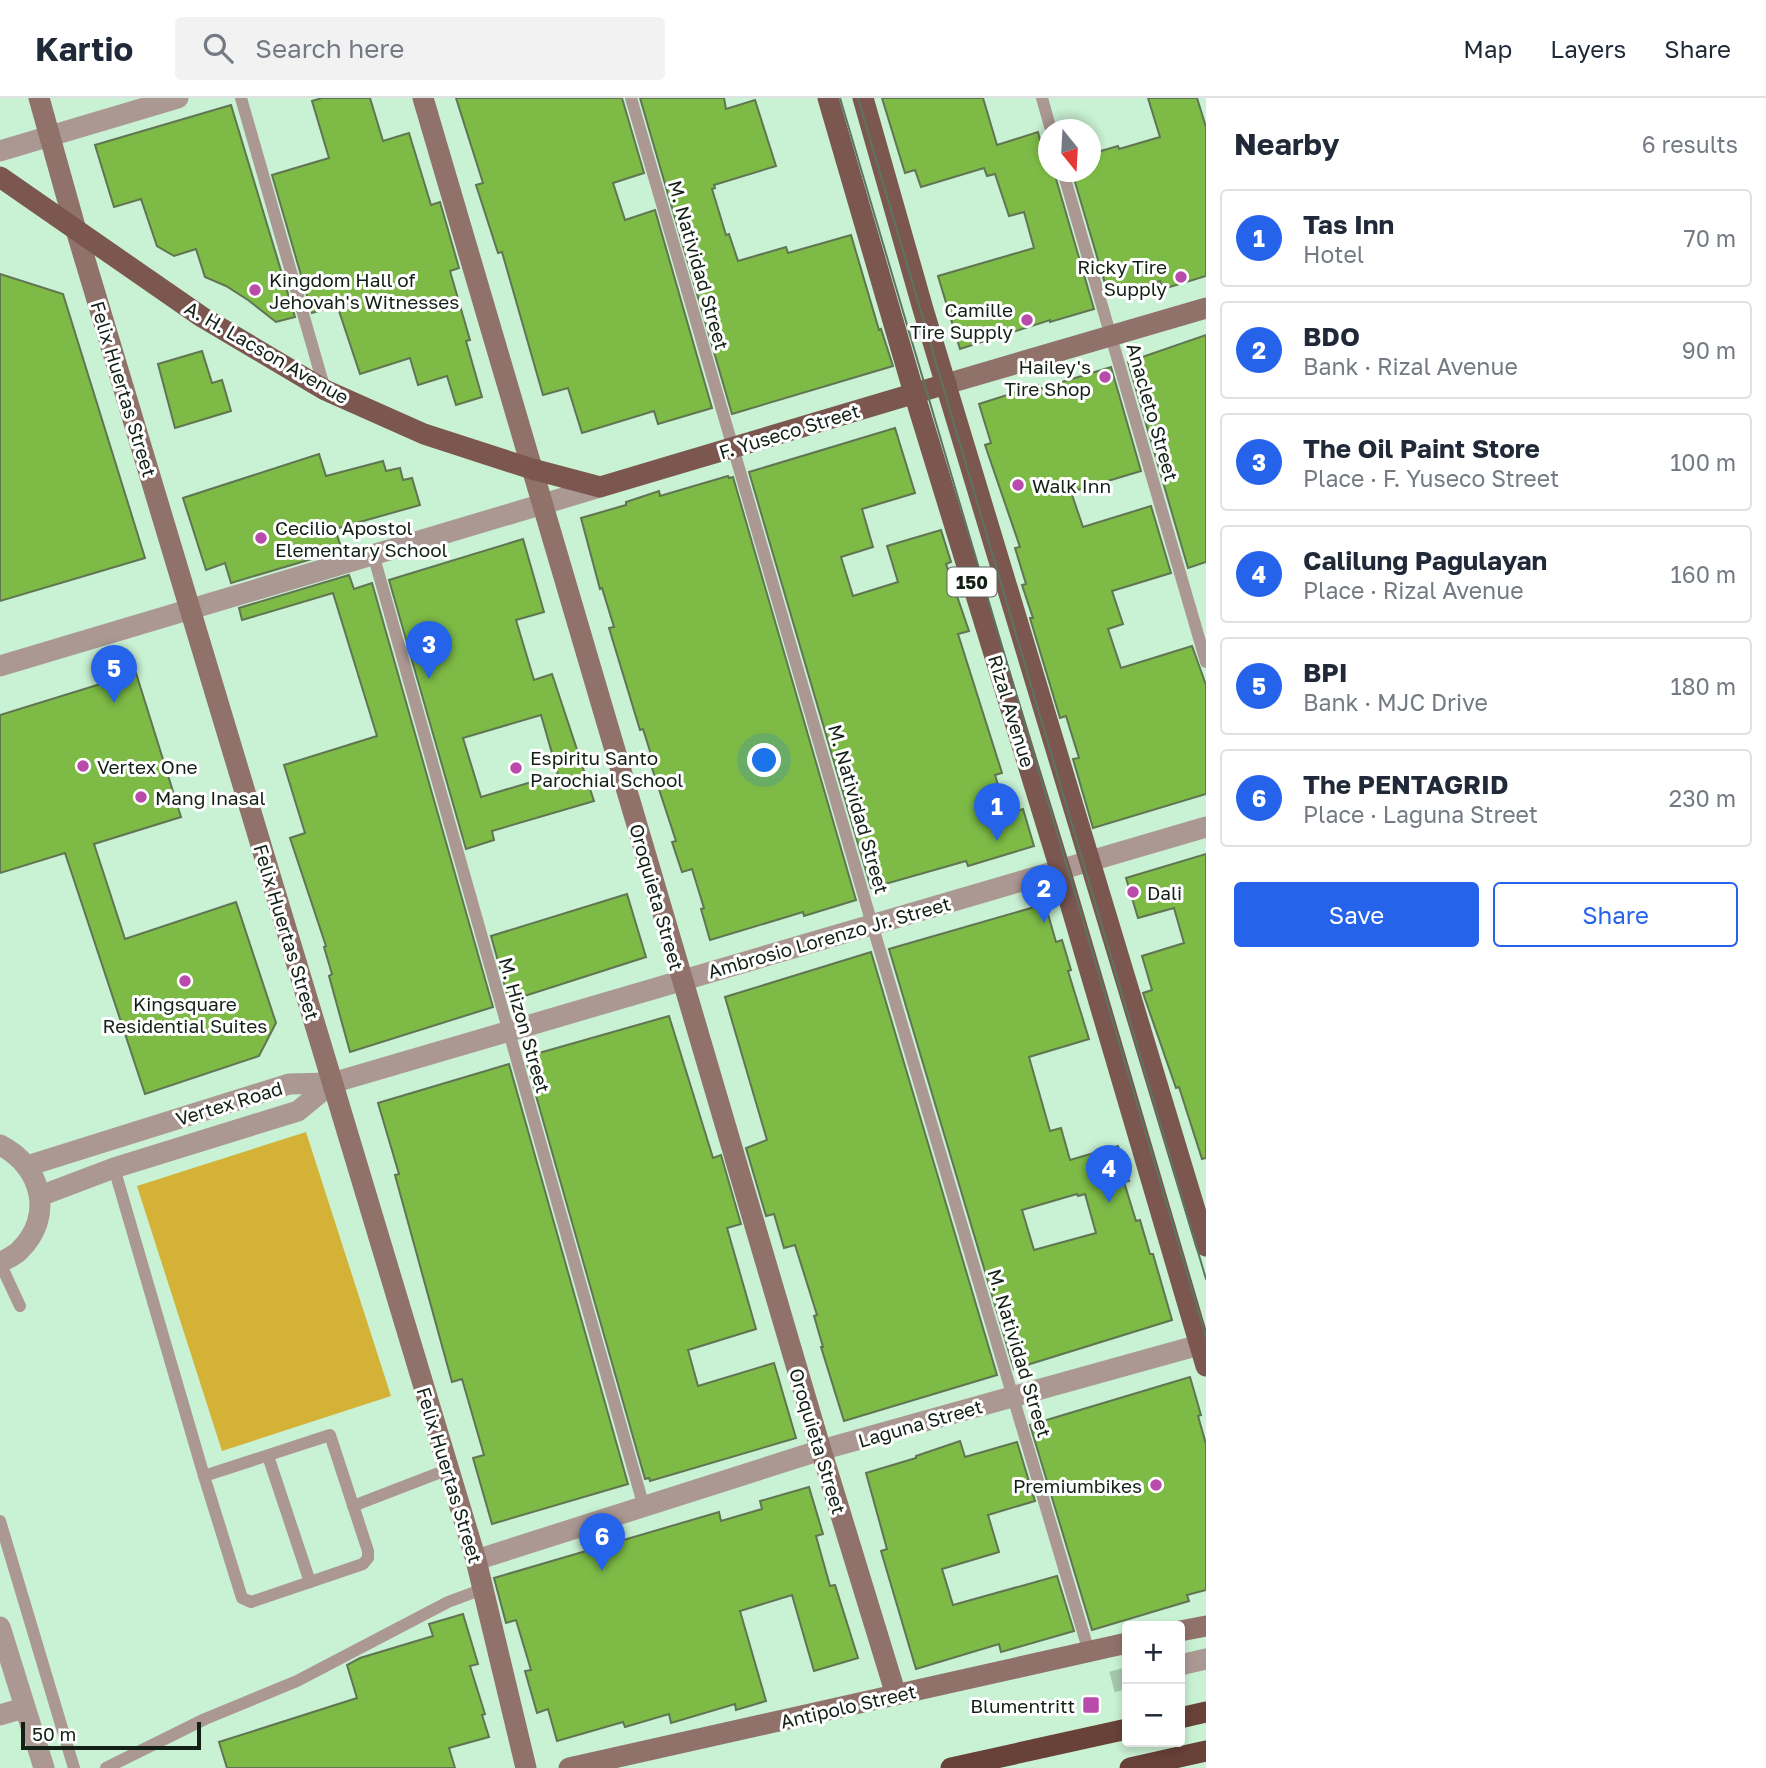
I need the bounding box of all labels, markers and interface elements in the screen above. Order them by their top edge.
search box [175,17,665,80]
text: Kartio [35,29,133,68]
icon: search [199,29,237,67]
text: Search here [255,33,404,64]
text: Map [1463,34,1512,63]
text: Layers [1550,34,1626,63]
text: Share [1664,34,1731,63]
north arrow [1038,119,1101,182]
text: Nearby [1234,126,1339,162]
text: 6 results [1642,130,1738,158]
street label: M. Natividad Street [664,178,734,352]
text: Tas Inn [1303,209,1394,240]
text: 1 [1253,224,1265,252]
text: 70 m [1683,224,1736,252]
text: Hotel [1303,240,1364,268]
place label: Ricky Tire Supply [1077,255,1167,300]
place label: Kingdom Hall of Jehovah's Witnesses [269,268,459,313]
marker: Ricky Tire Supply [1173,269,1189,285]
marker: Kingdom Hall of Jehovah's Witnesses [247,282,263,298]
street label: A. H. Lacson Avenue [181,296,353,408]
street label: Felix Huertas Street [86,298,162,480]
place label: Camille Tire Supply [910,298,1013,343]
marker: Camille Tire Supply [1019,312,1035,328]
text: BDO [1303,321,1360,352]
text: 2 [1252,336,1266,364]
text: 90 m [1682,336,1736,364]
street label: Anacleto Street [1122,340,1184,484]
text: Bank · Rizal Avenue [1303,352,1518,380]
place label: Hailey's Tire Shop [1004,355,1091,400]
marker: Hailey's Tire Shop [1097,369,1113,385]
street label: F. Yuseco Street [716,399,862,463]
text: The Oil Paint Store [1303,433,1540,464]
text: 3 [1252,448,1266,476]
text: 100 m [1670,448,1736,476]
text: Place · F. Yuseco Street [1303,464,1559,492]
place label: Walk Inn [1032,474,1111,497]
marker: Walk Inn [1010,477,1026,493]
place label: Cecilio Apostol Elementary School [275,516,448,561]
marker: Cecilio Apostol Elementary School [253,530,269,546]
text: Calilung Pagulayan [1303,545,1547,576]
text: 4 [1252,560,1266,588]
text: 160 m [1671,560,1736,588]
road number: 150 [948,568,996,596]
text: Place · Rizal Avenue [1303,576,1524,604]
pin: 3 [406,621,452,679]
pin: 5 [91,645,137,703]
street label: Rizal Avenue [984,652,1040,770]
text: BPI [1303,657,1348,688]
text: 5 [1252,672,1266,700]
text: 180 m [1670,672,1736,700]
text: Bank · MJC Drive [1303,688,1488,716]
street label: M. Natividad Street [824,722,894,896]
your location [747,743,781,777]
place label: Espiritu Santo Parochial School [530,746,683,791]
place label: Vertex One [97,755,198,778]
marker: Vertex One [75,758,91,774]
marker: Espiritu Santo Parochial School [508,760,524,776]
text: The PENTAGRID [1303,769,1509,800]
pin: 1 [974,783,1020,841]
text: 6 [1252,784,1266,812]
text: 230 m [1669,784,1736,812]
place label: Mang Inasal [155,786,265,809]
marker: Mang Inasal [133,789,149,805]
text: Place · Laguna Street [1303,800,1538,828]
street label: Oroquieta Street [625,821,689,973]
street label: Felix Huertas Street [249,841,325,1023]
pin: 2 [1021,865,1067,923]
place label: Dali [1147,881,1182,904]
button: Save [1234,882,1479,947]
button: Share [1493,882,1738,947]
marker: Dali [1125,884,1141,900]
street label: Ambrosio Lorenzo Jr. Street [705,891,953,983]
street label: M. Hizon Street [495,954,555,1096]
marker: Kingsquare Residential Suites [177,973,193,989]
place label: Kingsquare Residential Suites [103,992,267,1037]
street label: Vertex Road [173,1076,285,1130]
pin: 4 [1086,1145,1132,1203]
street label: M. Natividad Street [983,1266,1057,1440]
street label: Oroquieta Street [785,1365,851,1517]
street label: Felix Huertas Street [412,1384,488,1566]
street label: Laguna Street [855,1394,985,1452]
place label: Premiumbikes [1013,1474,1142,1497]
marker: Premiumbikes [1148,1477,1164,1493]
pin: 6 [579,1513,625,1571]
map controls [1122,1621,1185,1747]
button: + [1122,1621,1185,1684]
street label: Antipolo Street [778,1679,918,1733]
button: − [1122,1684,1185,1747]
place label: Blumentritt [970,1694,1075,1717]
marker: Blumentritt [1081,1695,1101,1715]
scale bar [21,1719,201,1751]
text: 50 m [32,1722,76,1745]

